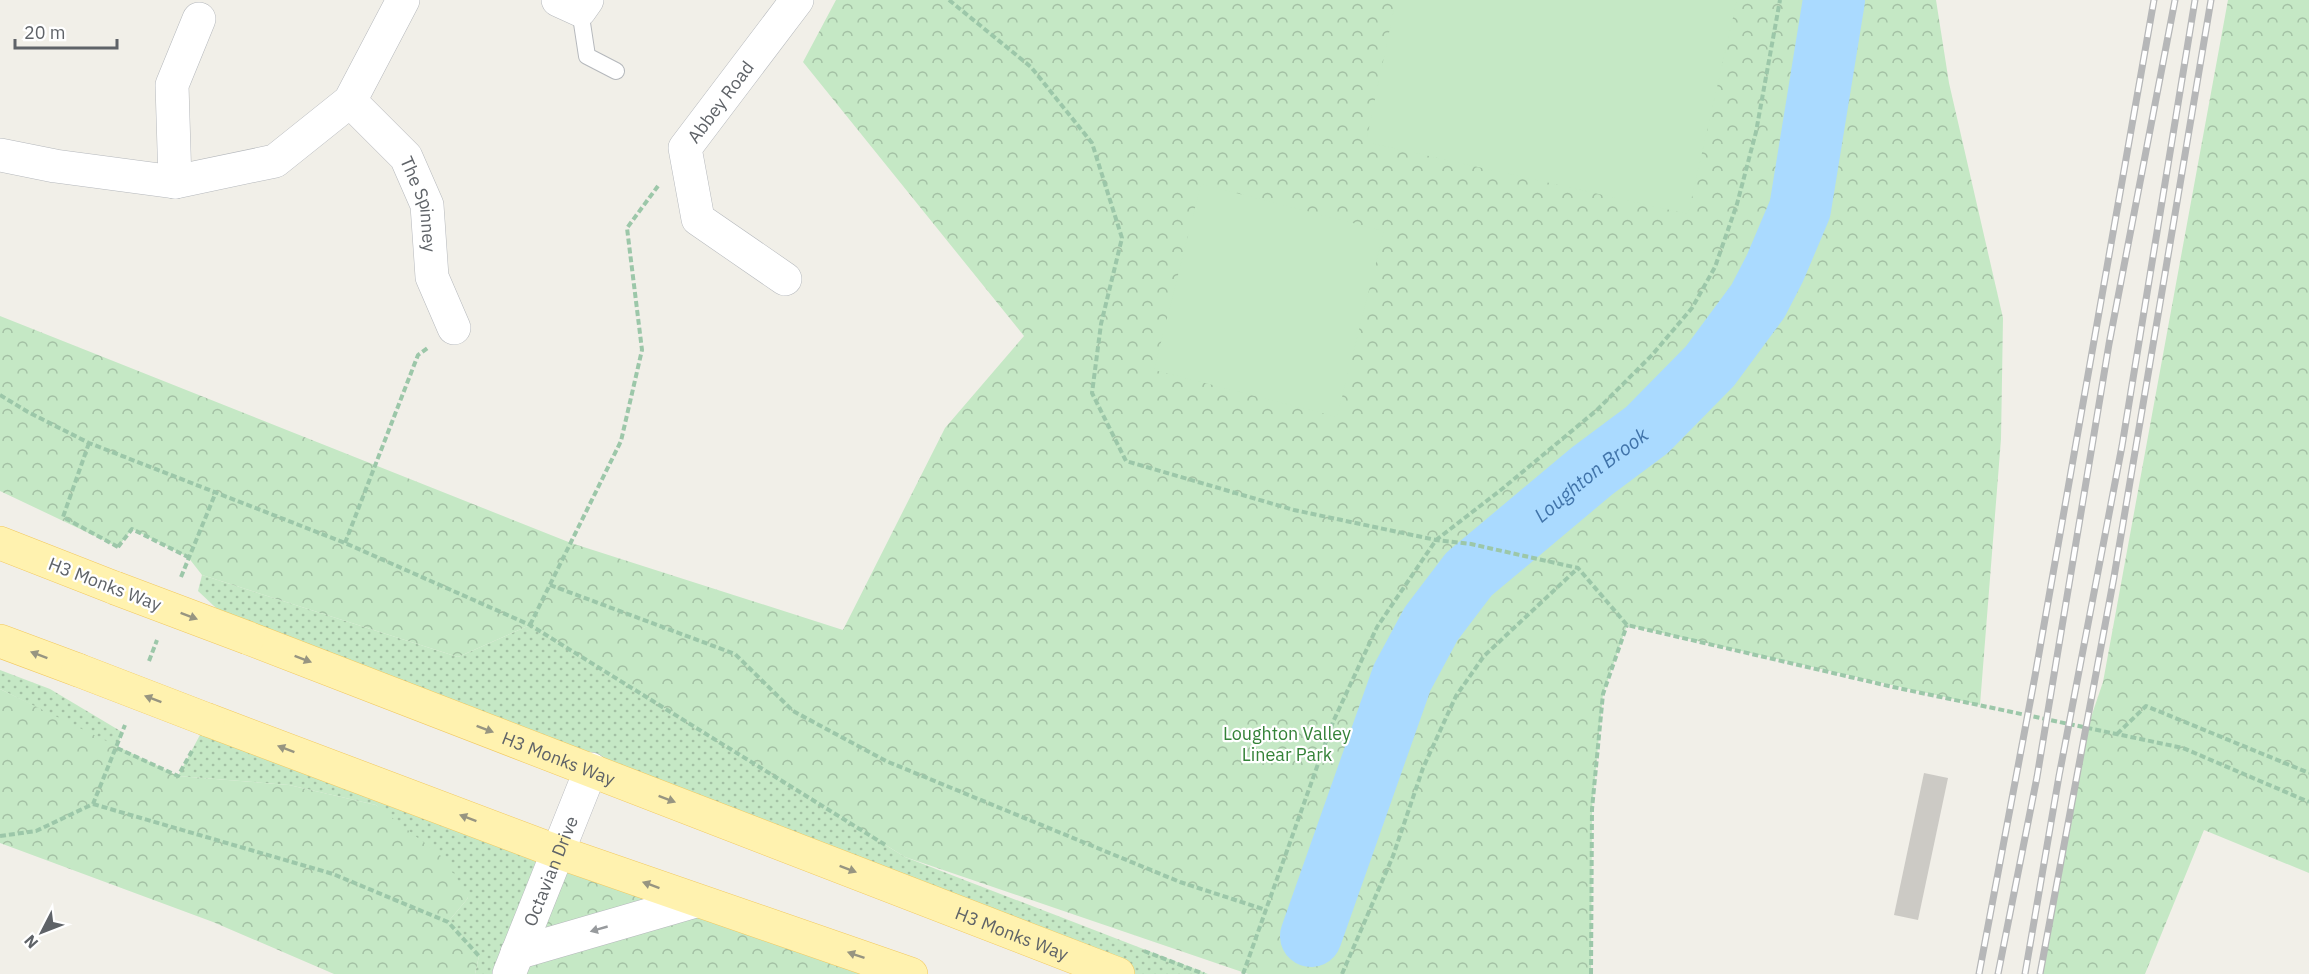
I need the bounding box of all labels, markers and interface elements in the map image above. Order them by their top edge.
scale bar [15,12,117,50]
text: 20 m [24,21,66,44]
street label: Abbey Road [682,56,758,147]
street label: The Spinney [396,153,442,253]
water label: Loughton Brook [1528,420,1654,528]
street label: H3 Monks Way [45,552,165,616]
one-way arrow [180,612,198,621]
one-way arrow [30,650,48,660]
one-way arrow [294,654,312,664]
one-way arrow [144,694,162,704]
park label: Loughton Valley Linear Park [1223,722,1351,766]
one-way arrow [476,724,494,734]
street label: H3 Monks Way [499,726,619,790]
one-way arrow [277,744,295,754]
one-way arrow [658,794,676,804]
street label: Octavian Drive [518,812,583,929]
one-way arrow [459,813,477,823]
one-way arrow [840,864,858,874]
one-way arrow [642,880,660,890]
street label: H3 Monks Way [952,901,1072,965]
north arrow [12,902,72,962]
one-way arrow [590,925,608,934]
text: N [20,931,42,953]
one-way arrow [847,950,865,960]

